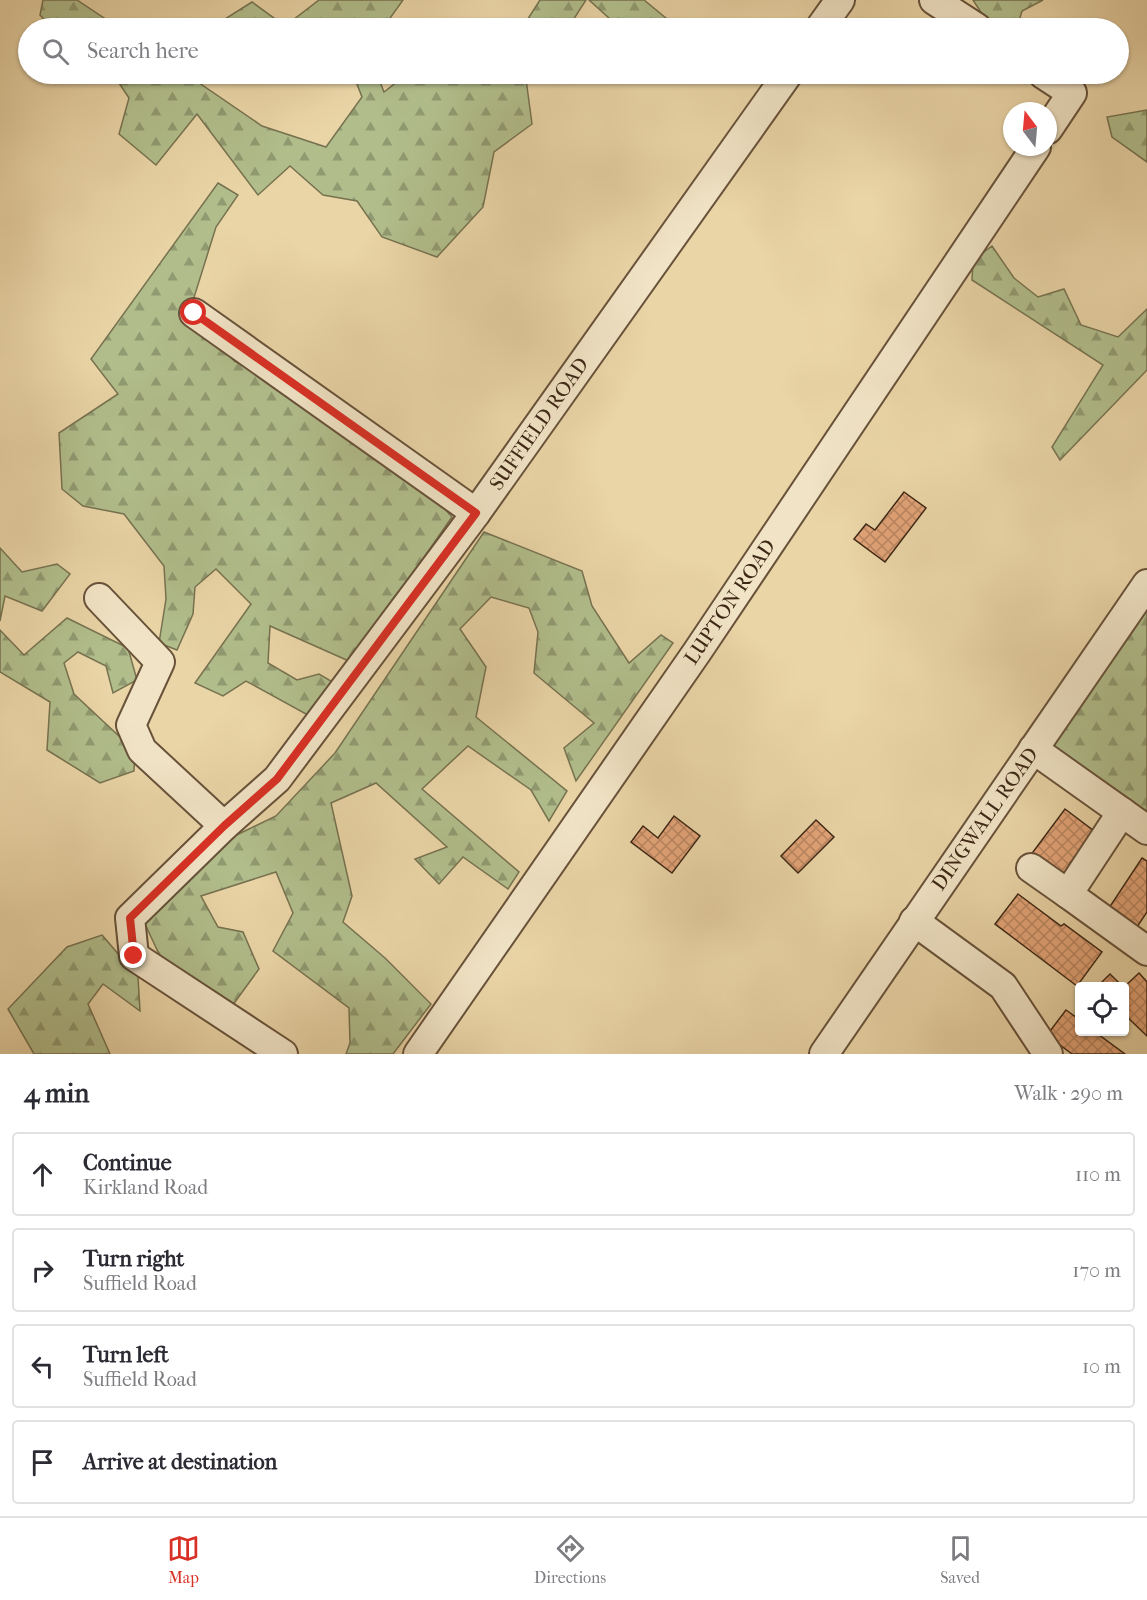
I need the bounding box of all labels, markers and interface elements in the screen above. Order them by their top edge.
search box [18,18,1129,84]
icon: search [39,35,72,68]
text: Search here [87,38,199,64]
north arrow [1003,102,1057,156]
route start [180,299,206,325]
street label: SUFFIELD ROAD [485,353,593,495]
street label: LUPTON ROAD [680,535,780,669]
street label: DINGWALL ROAD [927,743,1043,895]
route end [120,942,146,968]
map controls [1075,982,1129,1036]
button: locate [1075,982,1129,1036]
text: 4 min [24,1078,89,1109]
text: Walk · 290 m [1014,1082,1123,1105]
text: Continue [83,1150,172,1176]
icon: ahead [26,1158,59,1191]
text: 110 m [1075,1163,1121,1186]
text: Kirkland Road [83,1176,208,1199]
text: Turn right [83,1246,184,1272]
icon: right [26,1254,59,1287]
text: 170 m [1072,1259,1121,1282]
text: Suffield Road [83,1272,197,1295]
text: Turn left [83,1342,169,1368]
icon: left [26,1350,59,1383]
text: 10 m [1082,1355,1121,1378]
text: Suffield Road [83,1368,197,1391]
icon: arrive [26,1446,59,1479]
text: Arrive at destination [83,1449,277,1475]
tab: Map [167,1532,200,1587]
tab: Directions [534,1532,606,1587]
tab: Saved [940,1532,980,1587]

